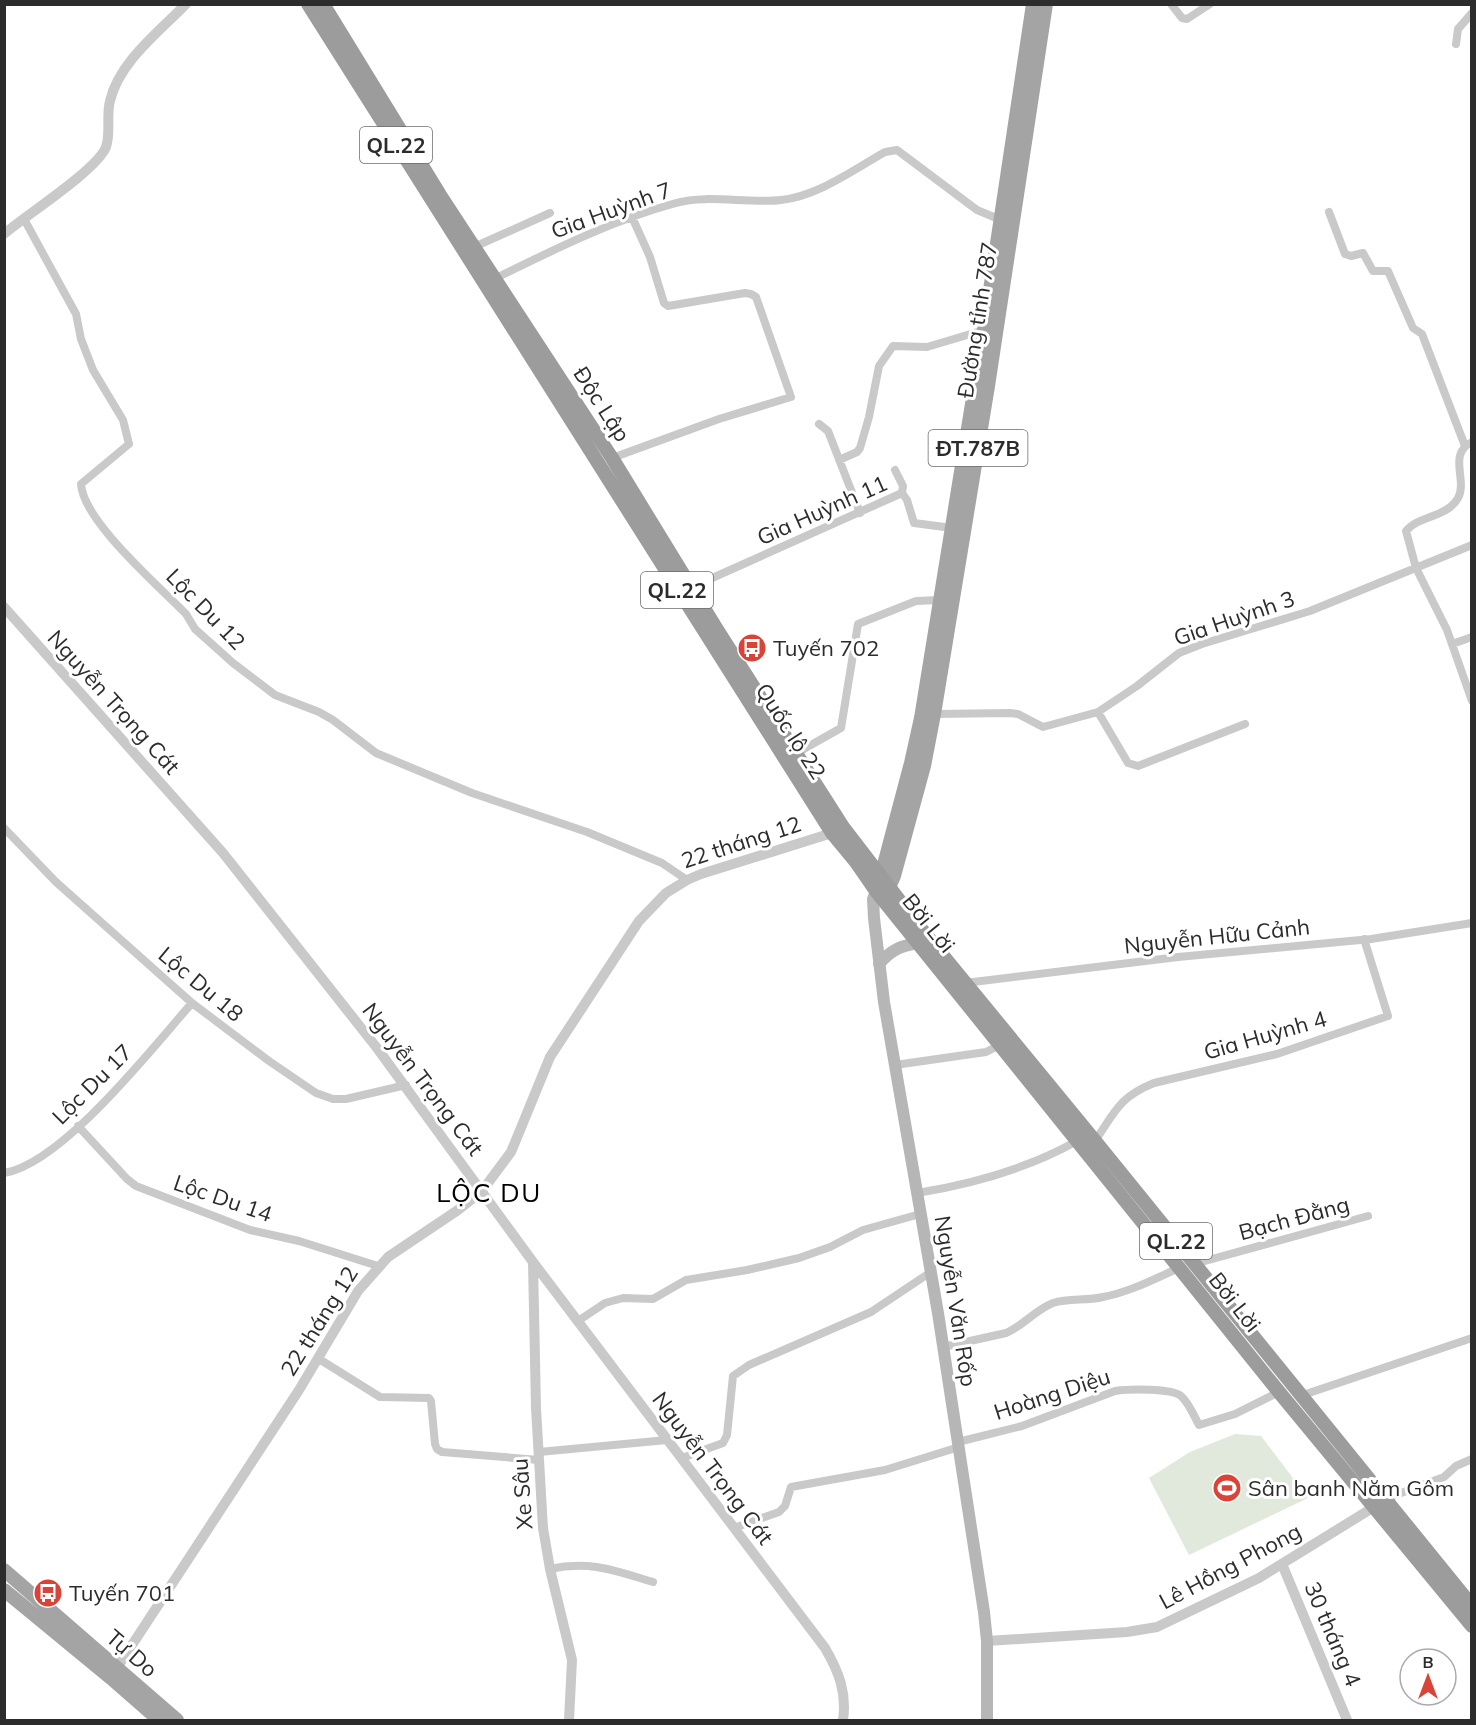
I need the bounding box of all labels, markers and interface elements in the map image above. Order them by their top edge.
road number: QL.22 [360,127,432,163]
street label: Gia Huỳnh 7 [547,175,675,245]
street label: Đường tỉnh 787 [951,240,1003,400]
street label: Độc Lập [567,361,637,447]
road number: ĐT.787B [928,430,1028,466]
street label: Gia Huỳnh 11 [753,469,891,551]
street label: Lộc Du 12 [160,562,252,656]
road number: QL.22 [641,572,713,608]
street label: Gia Huỳnh 3 [1170,584,1298,652]
street label: Nguyễn Trọng Cát [42,624,186,780]
bus stop icon: Tuyến 702 [736,632,768,664]
place label: Tuyến 702 [773,634,879,662]
street label: Quốc lộ 22 [750,678,832,784]
street label: 22 tháng 12 [678,809,804,875]
street label: Bời Lời [897,888,961,958]
street label: Nguyễn Hữu Cảnh [1123,912,1311,960]
street label: Lộc Du 18 [153,940,249,1028]
street label: Nguyễn Trọng Cát [356,997,490,1161]
street label: Gia Huỳnh 4 [1200,1004,1330,1066]
street label: Lộc Du 17 [46,1038,138,1130]
street label: Lộc Du 14 [170,1168,276,1228]
district label: LỘC DU [436,1176,542,1209]
street label: Bạch Đằng [1236,1190,1352,1246]
street label: Nguyễn Văn Rốp [929,1214,983,1388]
road number: QL.22 [1140,1223,1212,1259]
street label: 22 tháng 12 [274,1261,364,1381]
street label: Bời Lời [1203,1267,1267,1337]
street label: Hoàng Diệu [990,1362,1114,1426]
street label: Nguyễn Trọng Cát [646,1386,780,1550]
street label: Xe Sâu [506,1457,538,1531]
sports icon: Sân banh Năm Gôm [1211,1472,1243,1504]
place label: Sân banh Năm Gôm [1248,1474,1454,1502]
street label: Lê Hồng Phong [1154,1517,1306,1615]
bus stop icon: Tuyến 701 [32,1577,64,1609]
street label: 30 tháng 4 [1298,1577,1368,1691]
place label: Tuyến 701 [69,1579,175,1607]
street label: Tự Do [100,1623,164,1683]
north arrow [1398,1647,1458,1707]
text: B [1422,1652,1434,1672]

